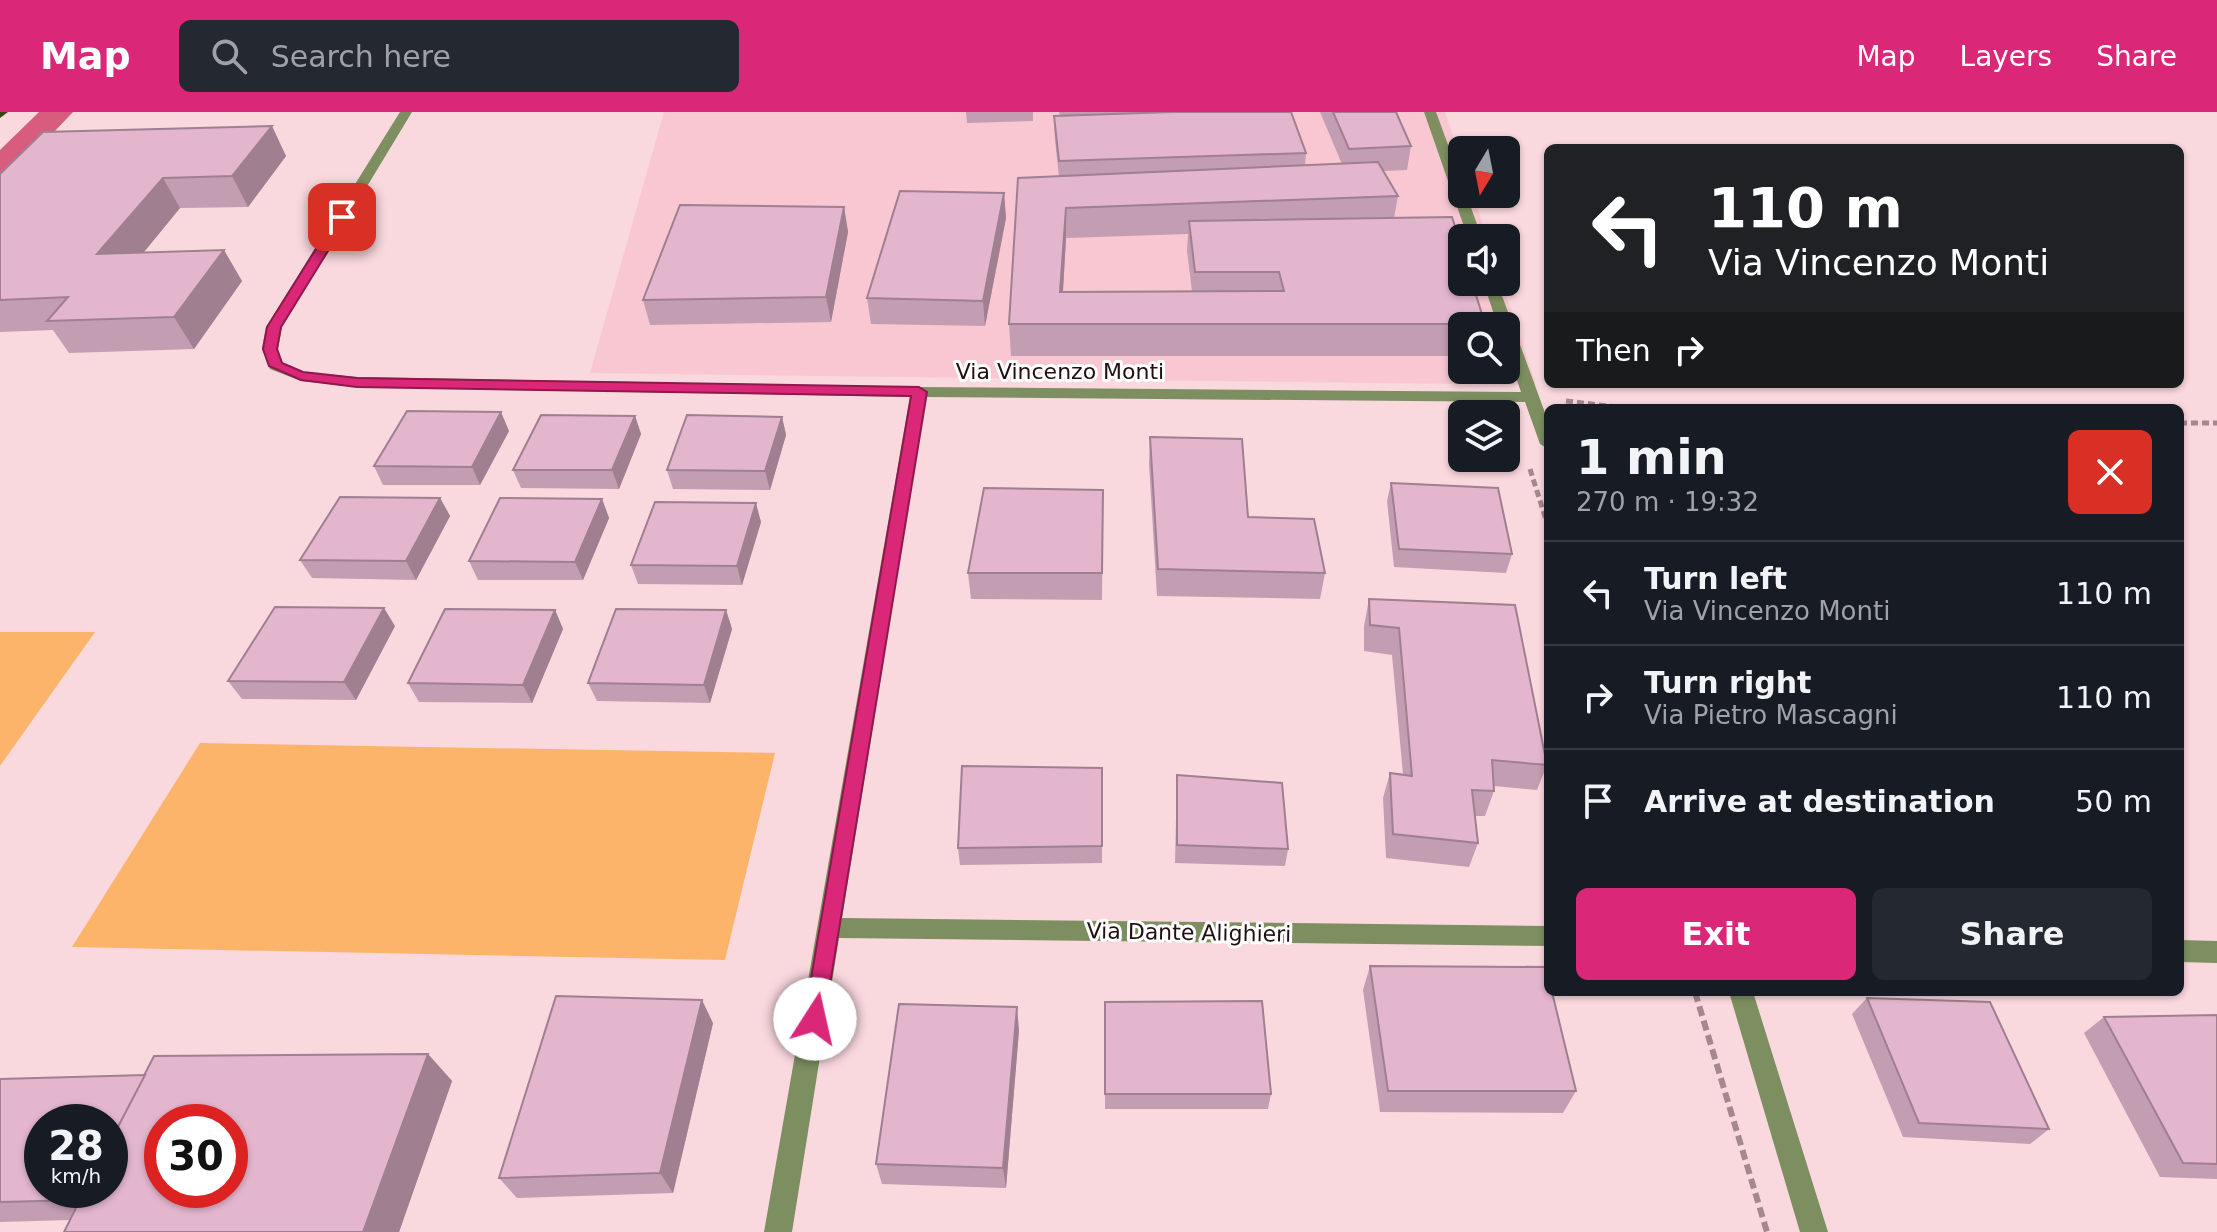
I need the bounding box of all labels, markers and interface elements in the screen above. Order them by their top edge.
search box [179,20,739,92]
text: Map [40,34,131,78]
icon: search [207,34,251,78]
text: Search here [271,39,451,74]
text: Map [1856,40,1916,73]
text: Layers [1960,40,2052,73]
text: Share [2096,40,2177,73]
north arrow [1448,136,1520,208]
map controls [1448,136,1520,472]
text: 110 m [1708,175,1903,240]
icon: left [1576,176,1680,280]
pin [308,183,376,251]
icon: arrive [320,195,364,239]
button: sound [1448,224,1520,296]
text: Via Vincenzo Monti [1708,242,2049,283]
button: search [1448,312,1520,384]
icon: right [1667,328,1711,372]
text: Then [1576,333,1651,368]
street label: Via Vincenzo Monti [956,359,1164,384]
button: layers [1448,400,1520,472]
text: 1 min [1576,429,1727,485]
button: close [2068,430,2152,514]
text: 270 m · 19:32 [1576,487,1759,517]
text: Turn left [1644,561,1787,596]
icon: left [1576,571,1620,615]
text: 110 m [2056,576,2152,611]
text: Via Vincenzo Monti [1644,596,1890,626]
text: Turn right [1644,665,1811,700]
icon: right [1576,675,1620,719]
text: 110 m [2056,680,2152,715]
text: Via Pietro Mascagni [1644,700,1898,730]
icon: arrive [1576,779,1620,823]
text: Arrive at destination [1644,784,1995,819]
text: 50 m [2075,784,2152,819]
button: Exit [1576,888,1856,980]
button: Share [1872,888,2152,980]
street label: Via Dante Alighieri [1086,918,1292,947]
position arrow [773,977,857,1061]
speed limit sign: 30 [144,1104,248,1208]
text: 28 [48,1123,104,1169]
text: km/h [51,1164,101,1188]

